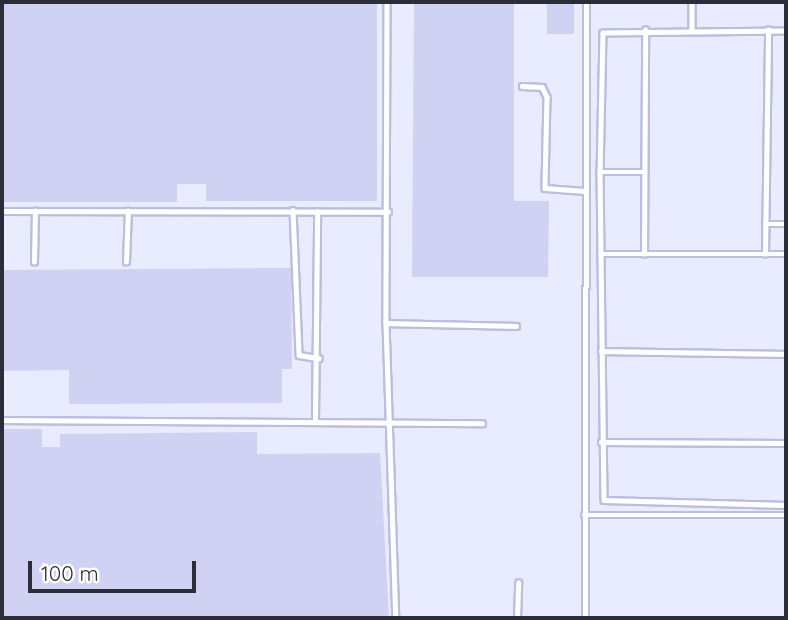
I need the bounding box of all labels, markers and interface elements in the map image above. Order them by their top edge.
scale bar [32,546,200,590]
text: 100 m [41,560,99,586]

